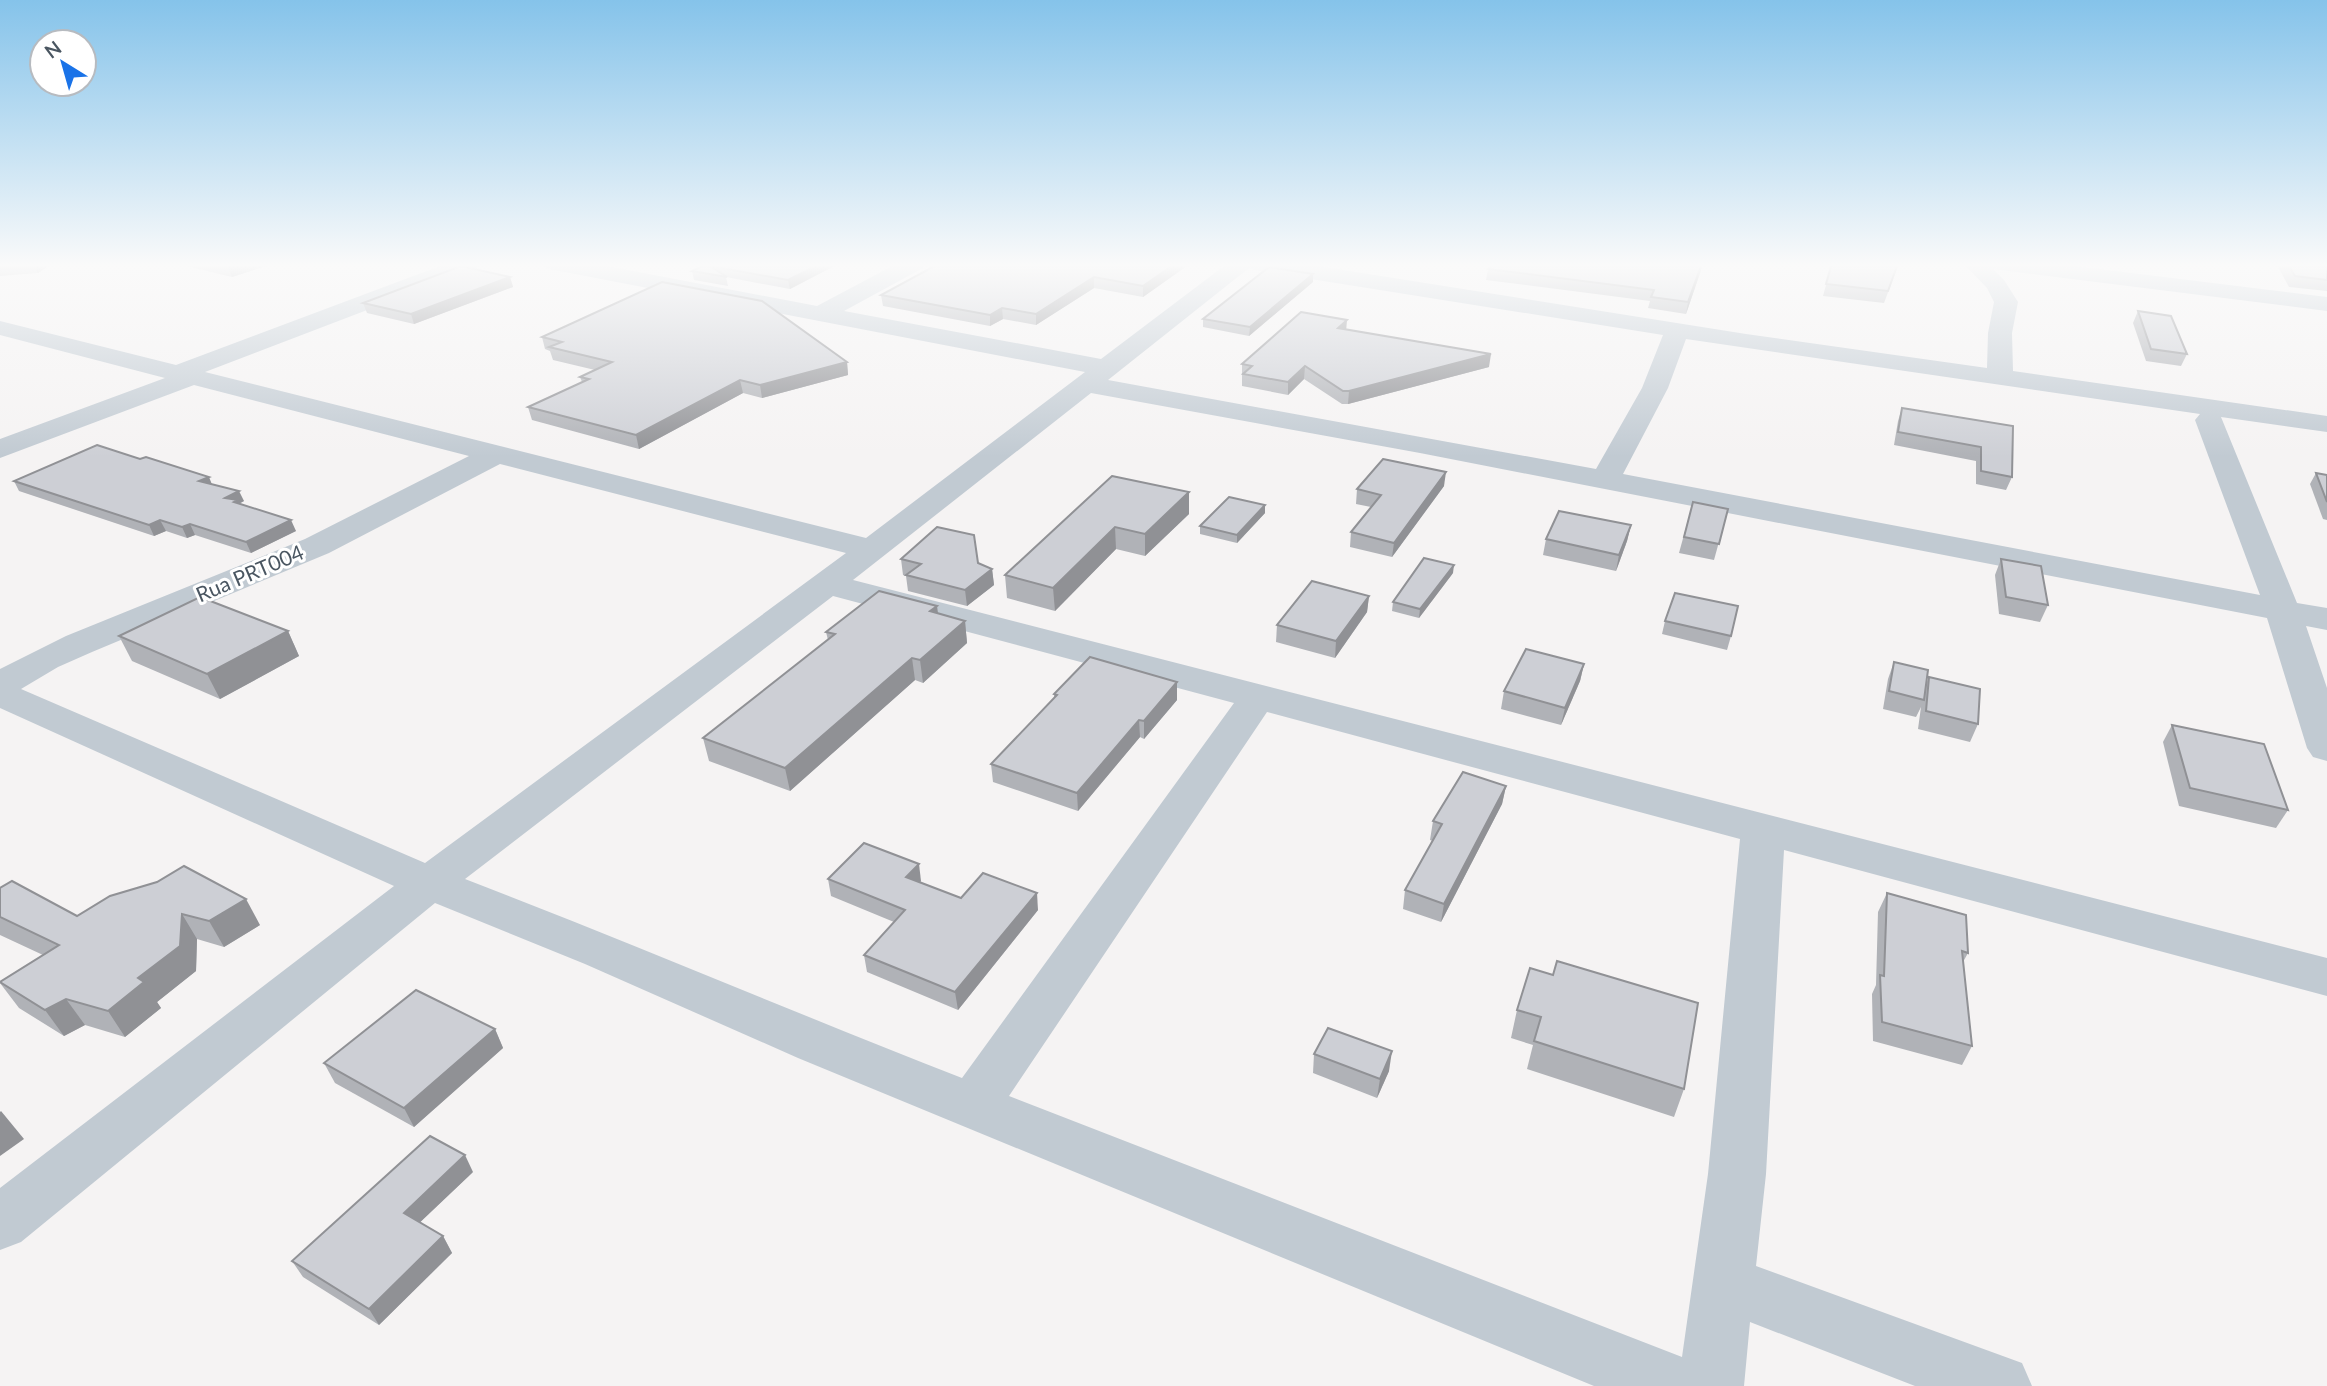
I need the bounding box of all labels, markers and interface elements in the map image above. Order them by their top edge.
north arrow [28,28,98,98]
text: N [40,35,65,63]
street label: Rua PRT004 [192,539,307,606]

